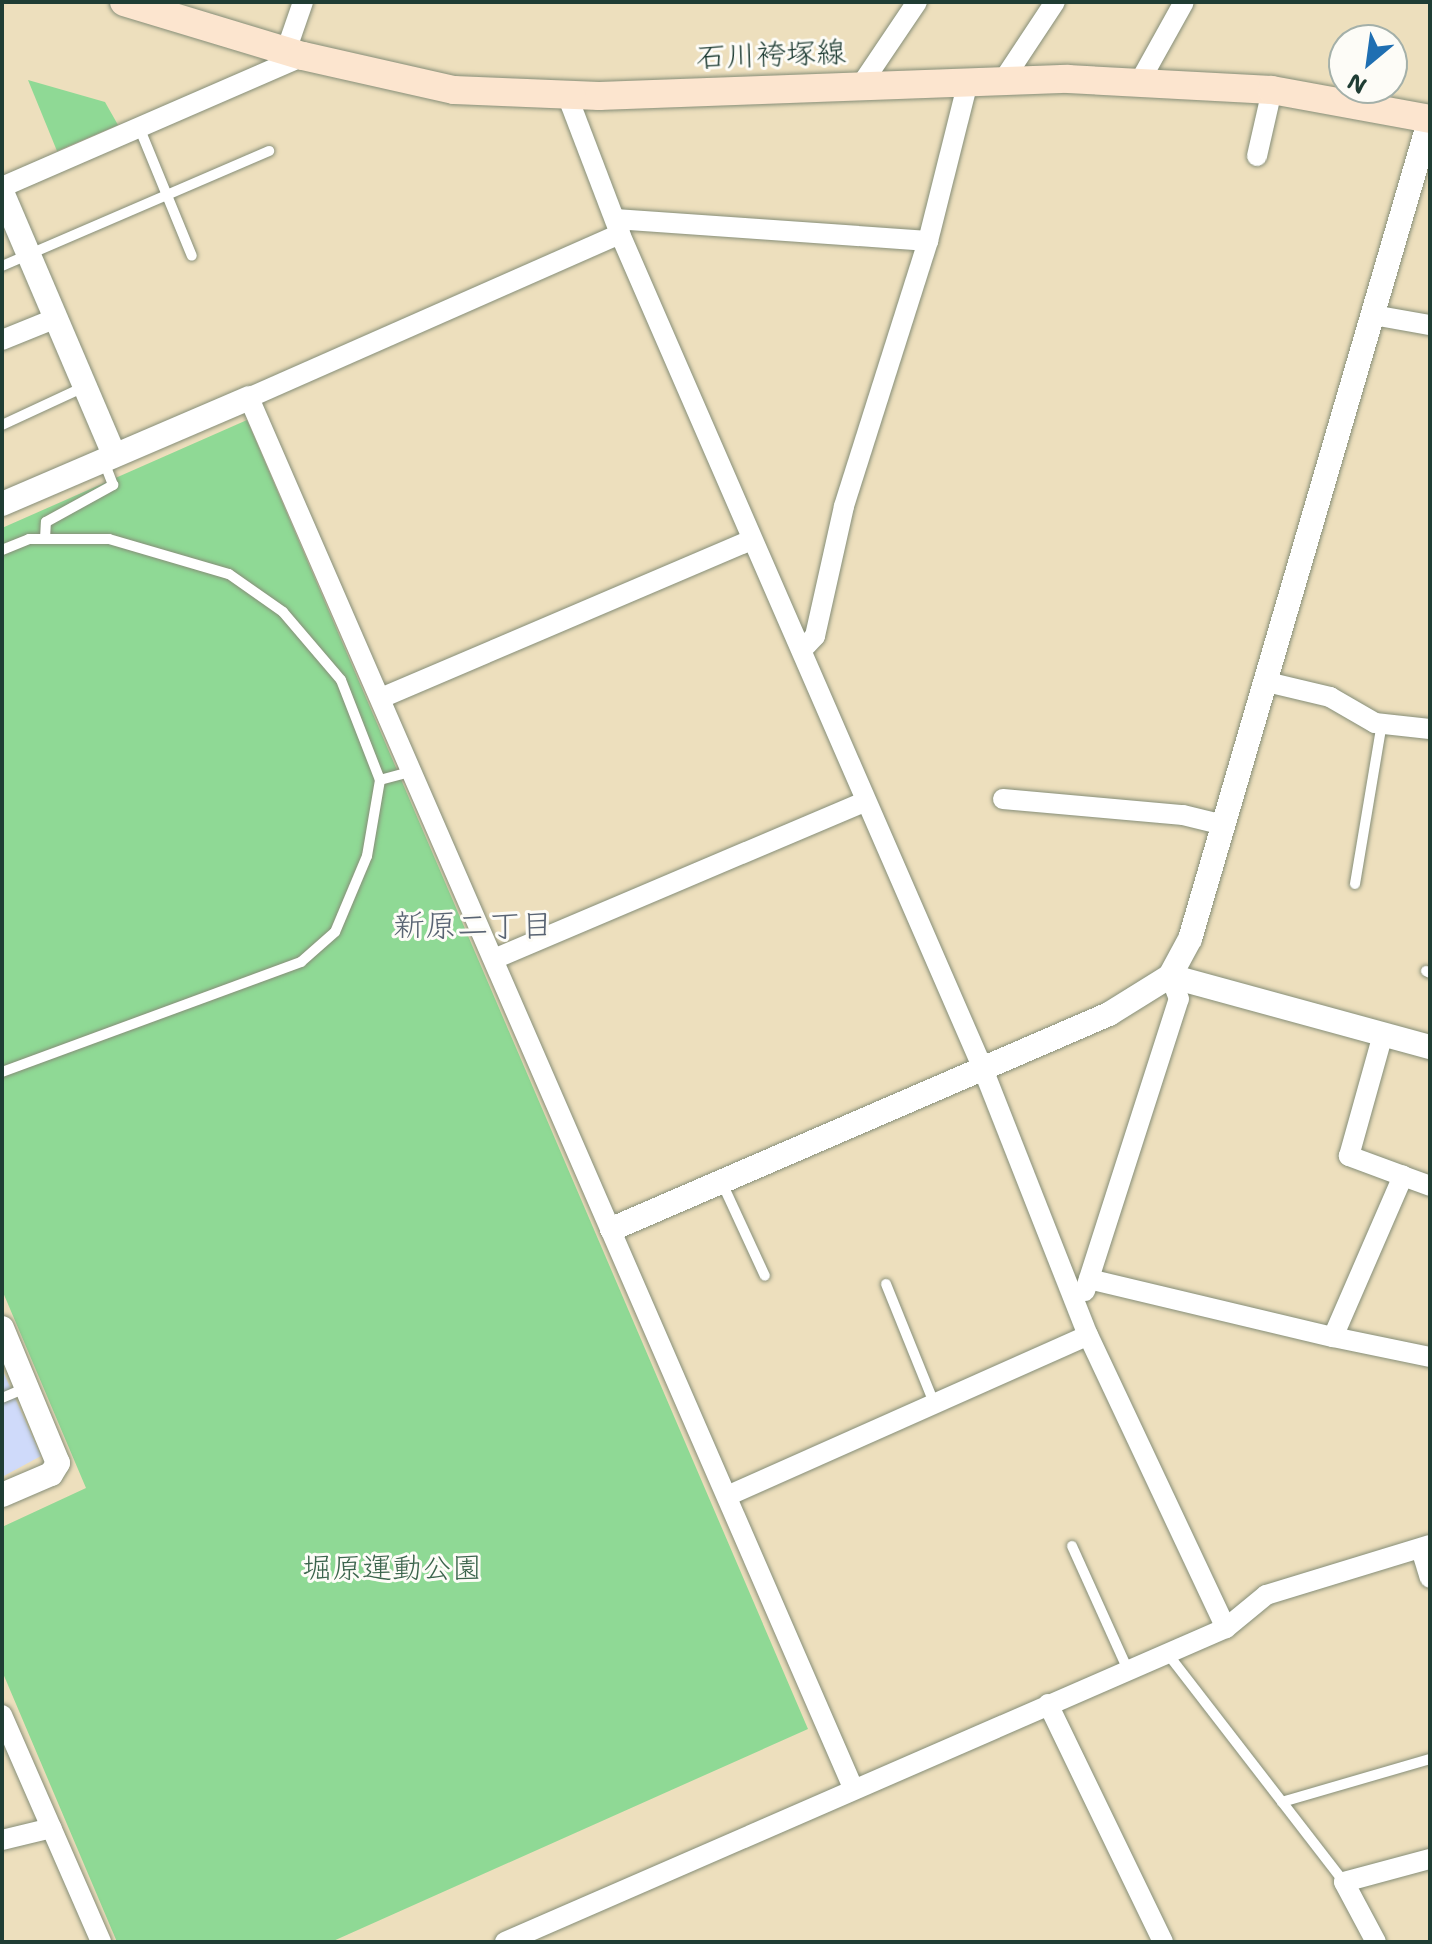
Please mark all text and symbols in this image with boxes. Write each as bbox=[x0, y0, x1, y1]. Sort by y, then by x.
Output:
north arrow bbox=[1328, 24, 1408, 104]
street label: 石川袴塚線 bbox=[695, 34, 847, 76]
text: N bbox=[1342, 67, 1372, 101]
district label: 新原二丁目 bbox=[393, 906, 553, 944]
park label: 堀原運動公園 bbox=[302, 1550, 482, 1586]

